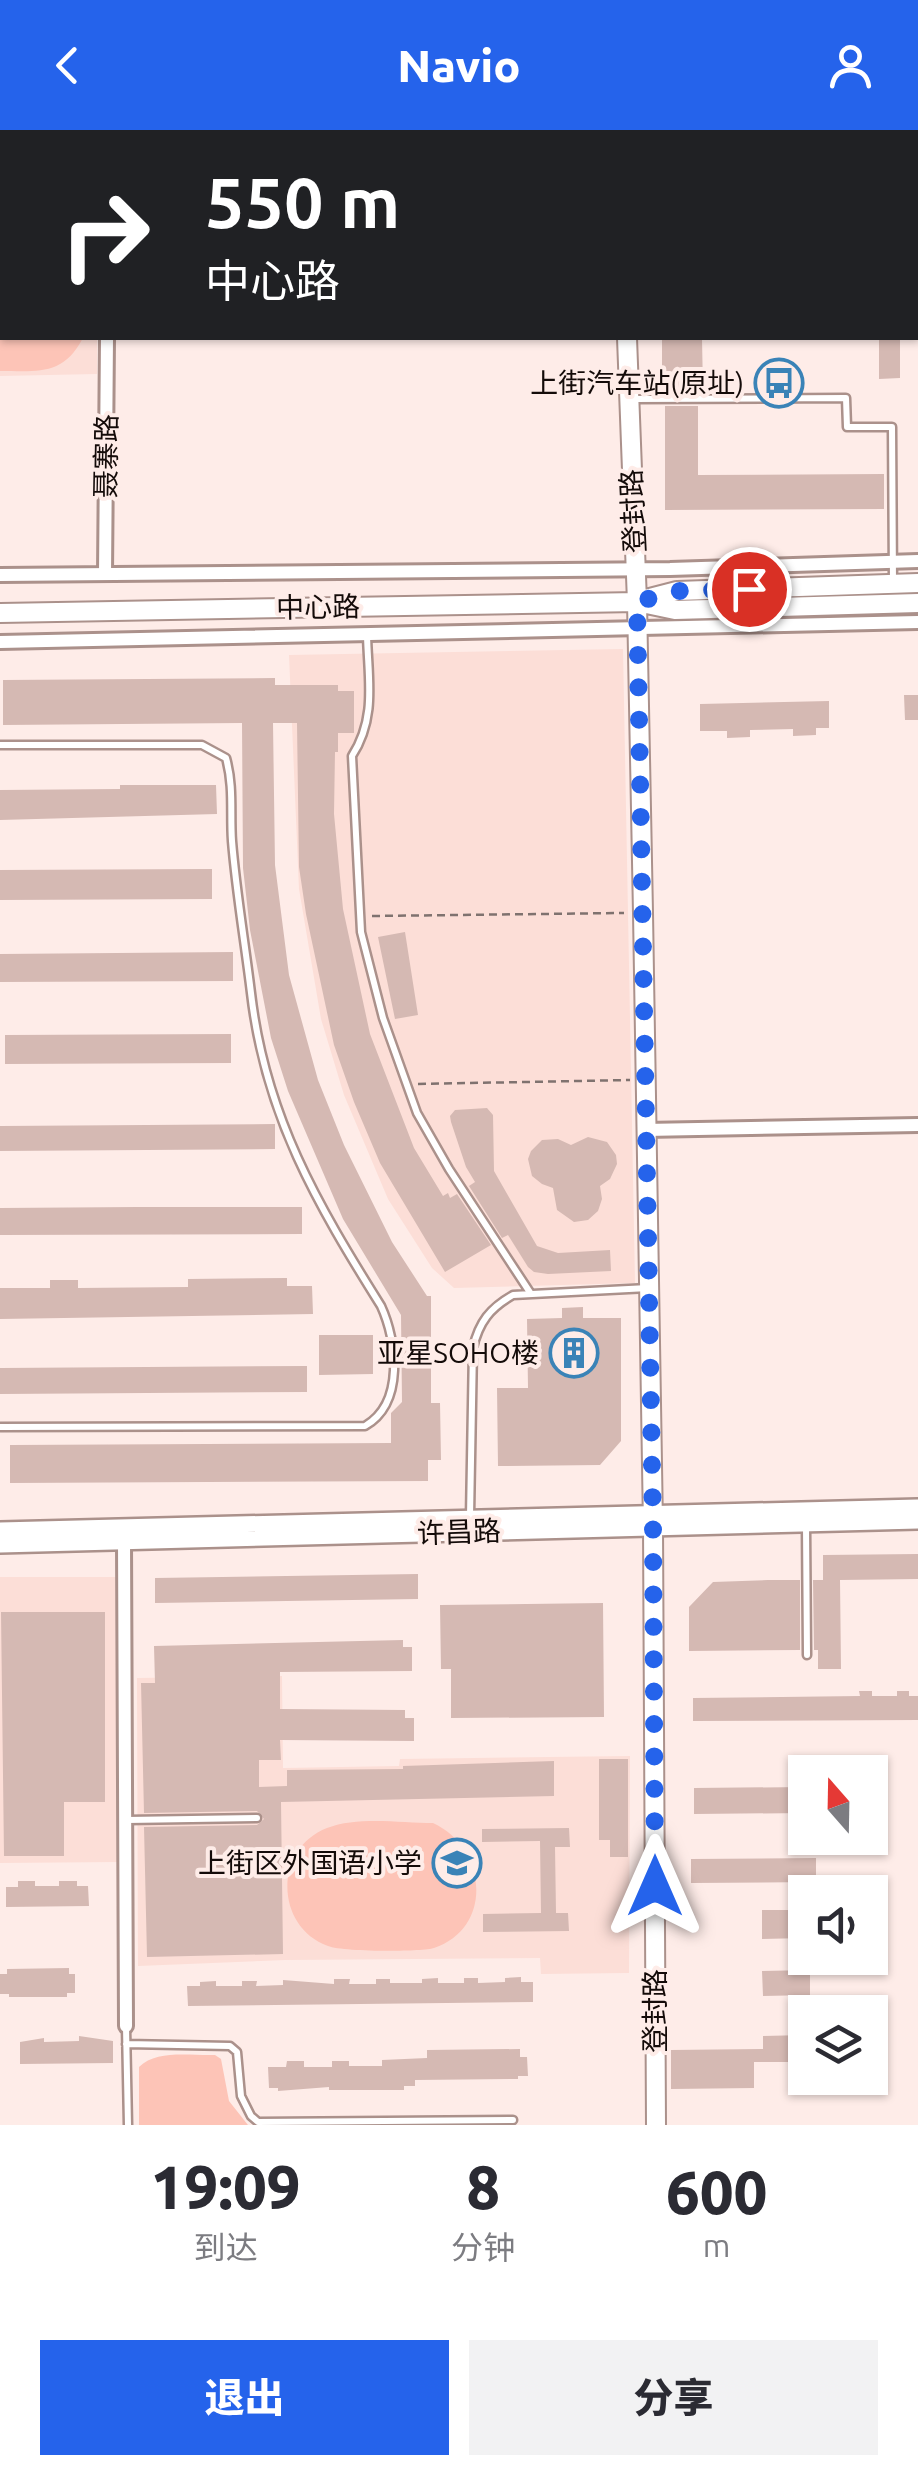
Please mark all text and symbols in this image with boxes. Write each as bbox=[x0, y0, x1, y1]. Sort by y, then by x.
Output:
icon: back bbox=[40, 38, 95, 93]
icon: person bbox=[823, 38, 878, 93]
text: Navio bbox=[397, 40, 521, 91]
text: 550 m bbox=[205, 163, 400, 241]
icon: right bbox=[40, 170, 170, 300]
text: 中心路 bbox=[205, 255, 340, 306]
bus stop icon: 上街汽车站(原址) bbox=[753, 357, 805, 409]
place label: 上街汽车站(原址) bbox=[530, 367, 744, 399]
street label: 聂寨路 bbox=[89, 414, 122, 498]
street label: 登封路 bbox=[615, 468, 650, 554]
pin bbox=[707, 547, 792, 632]
icon: arrive bbox=[722, 562, 777, 617]
street label: 中心路 bbox=[276, 590, 360, 623]
building icon: 亚星SOHO楼 bbox=[548, 1327, 600, 1379]
place label: 亚星SOHO楼 bbox=[377, 1337, 539, 1368]
street label: 许昌路 bbox=[416, 1515, 502, 1548]
north arrow bbox=[788, 1755, 888, 1855]
map controls bbox=[788, 1755, 888, 2095]
position arrow bbox=[603, 1834, 707, 1938]
school or university icon: 上街区外国语小学 bbox=[431, 1837, 483, 1889]
place label: 上街区外国语小学 bbox=[198, 1847, 422, 1878]
button: sound bbox=[788, 1875, 888, 1975]
street label: 登封路 bbox=[639, 1969, 670, 2053]
button: layers bbox=[788, 1995, 888, 2095]
text: 19:09 bbox=[151, 2153, 301, 2220]
text: 8 bbox=[466, 2153, 500, 2220]
text: 600 bbox=[666, 2158, 767, 2225]
text: m bbox=[703, 2227, 730, 2263]
text: 到达 bbox=[194, 2229, 258, 2265]
text: 分钟 bbox=[451, 2229, 515, 2265]
button: 退出 bbox=[40, 2340, 449, 2455]
button: 分享 bbox=[469, 2340, 878, 2455]

